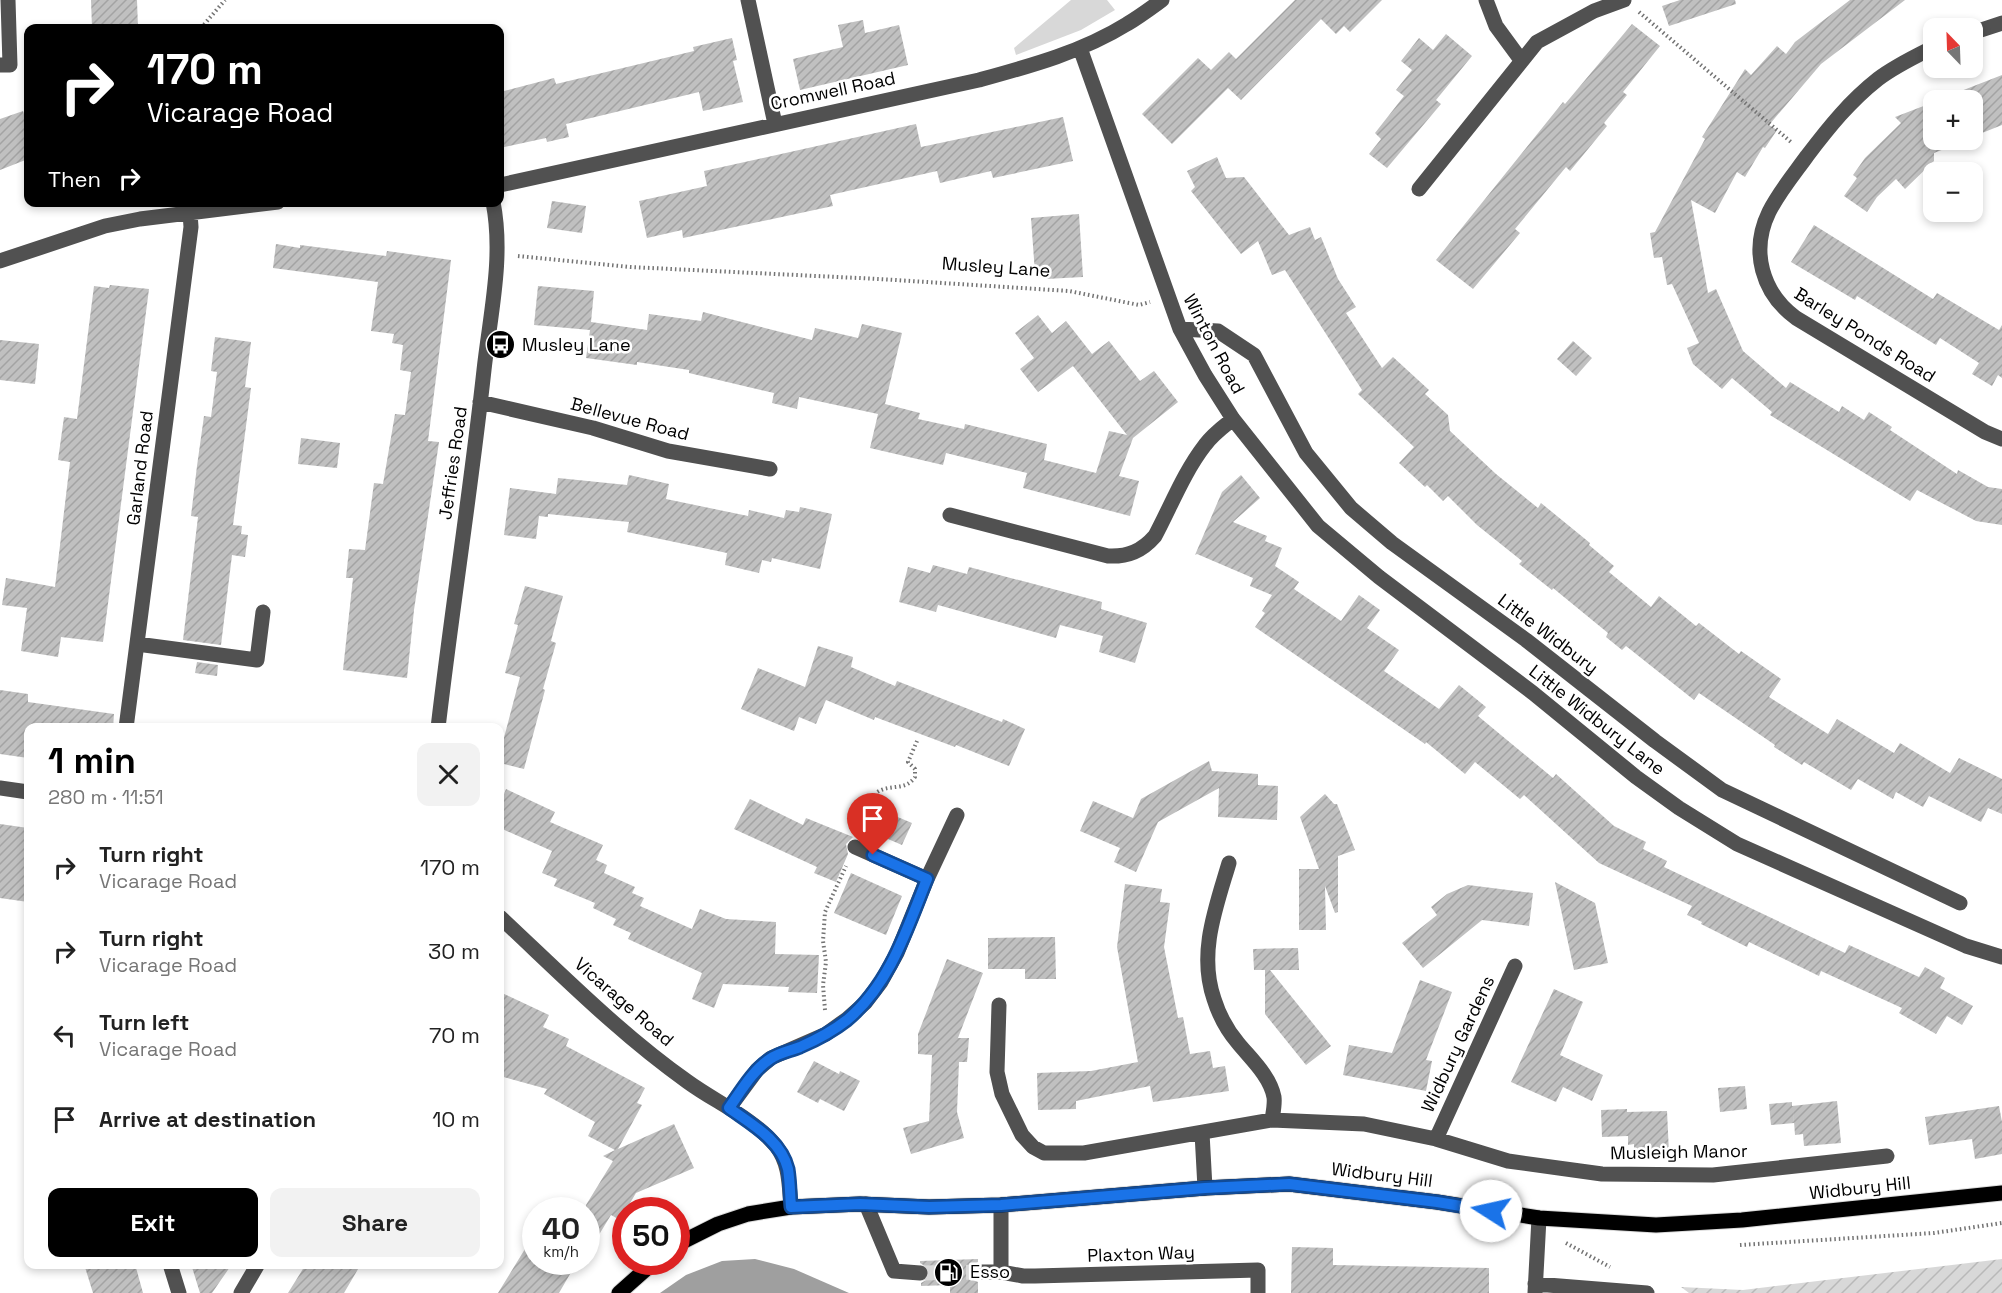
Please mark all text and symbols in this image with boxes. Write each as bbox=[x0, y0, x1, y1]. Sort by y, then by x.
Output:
north arrow bbox=[1923, 18, 1983, 78]
map controls bbox=[1923, 18, 1983, 222]
text: 170 m bbox=[147, 43, 263, 96]
icon: right bbox=[48, 48, 126, 126]
street label: Cromwell Road bbox=[768, 66, 897, 115]
button: + bbox=[1923, 90, 1983, 150]
text: Vicarage Road bbox=[147, 95, 333, 130]
icon: right bbox=[113, 162, 146, 195]
button: − bbox=[1923, 162, 1983, 222]
text: Then bbox=[48, 165, 101, 193]
street label: Musley Lane bbox=[941, 251, 1051, 282]
street label: Barley Ponds Road bbox=[1790, 282, 1940, 387]
street label: Winton Road bbox=[1178, 290, 1250, 398]
bus stop icon: Musley Lane bbox=[485, 329, 517, 361]
place label: Musley Lane bbox=[522, 333, 631, 356]
street label: Bellevue Road bbox=[568, 392, 692, 445]
street label: Jeffries Road bbox=[433, 405, 472, 521]
street label: Garland Road bbox=[121, 409, 158, 527]
street label: Little Widbury bbox=[1493, 588, 1603, 679]
street label: Little Widbury Lane bbox=[1525, 659, 1670, 780]
text: 1 min bbox=[48, 738, 136, 784]
button: close bbox=[417, 743, 480, 806]
text: 280 m · 11:51 bbox=[48, 784, 164, 810]
pin bbox=[847, 793, 898, 855]
icon: arrive bbox=[856, 802, 889, 835]
text: Turn right bbox=[99, 840, 204, 868]
icon: right bbox=[48, 851, 81, 884]
text: 170 m bbox=[420, 853, 480, 881]
text: Vicarage Road bbox=[99, 868, 237, 894]
text: Turn right bbox=[99, 924, 204, 952]
icon: right bbox=[48, 935, 81, 968]
text: 30 m bbox=[428, 937, 480, 965]
text: Vicarage Road bbox=[99, 952, 237, 978]
street label: Vicarage Road bbox=[570, 952, 679, 1051]
street label: Widbury Gardens bbox=[1416, 972, 1499, 1116]
text: Turn left bbox=[99, 1008, 189, 1036]
icon: left bbox=[48, 1019, 81, 1052]
text: 70 m bbox=[429, 1021, 480, 1049]
text: Vicarage Road bbox=[99, 1036, 237, 1062]
icon: arrive bbox=[48, 1103, 81, 1136]
text: Arrive at destination bbox=[99, 1105, 316, 1133]
text: 10 m bbox=[432, 1105, 480, 1133]
street label: Musleigh Manor bbox=[1610, 1139, 1748, 1164]
street label: Widbury Hill bbox=[1330, 1157, 1434, 1192]
street label: Widbury Hill bbox=[1808, 1171, 1912, 1204]
position arrow bbox=[1459, 1179, 1523, 1243]
button: Exit bbox=[48, 1188, 258, 1257]
button: Share bbox=[270, 1188, 480, 1257]
speed limit sign: 50 bbox=[612, 1197, 690, 1275]
text: 40 bbox=[542, 1209, 580, 1248]
street label: Plaxton Way bbox=[1087, 1240, 1195, 1267]
text: km/h bbox=[543, 1242, 579, 1261]
fuel station icon: Esso bbox=[933, 1256, 965, 1288]
place label: Esso bbox=[970, 1260, 1010, 1283]

